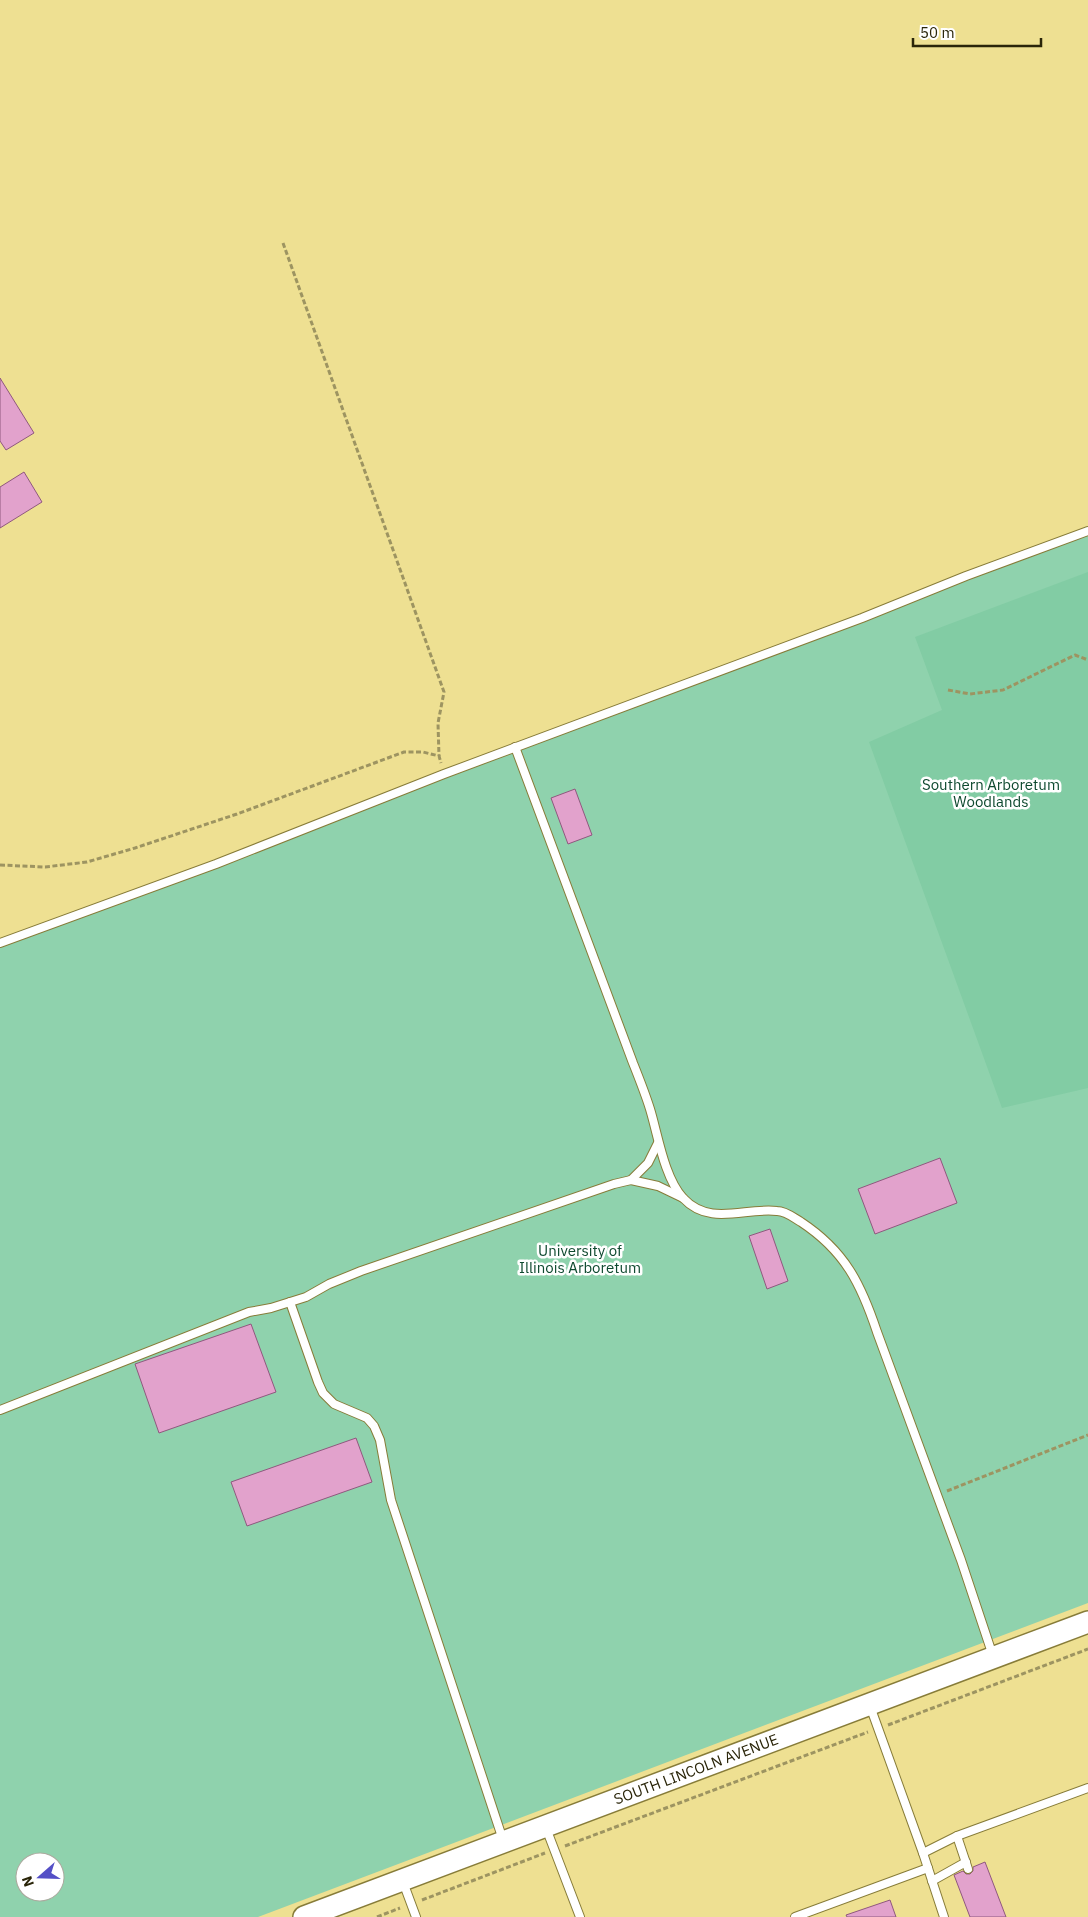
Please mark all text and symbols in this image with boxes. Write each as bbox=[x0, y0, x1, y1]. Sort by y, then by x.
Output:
scale bar bbox=[913, 15, 1040, 47]
text: 50 m bbox=[920, 23, 955, 42]
park label: Southern Arboretum Woodlands bbox=[922, 775, 1060, 811]
park label: University of Illinois Arboretum bbox=[519, 1241, 641, 1277]
street label: SOUTH LINCOLN AVENUE bbox=[611, 1729, 781, 1809]
north arrow bbox=[15, 1852, 65, 1902]
text: N bbox=[18, 1874, 38, 1889]

